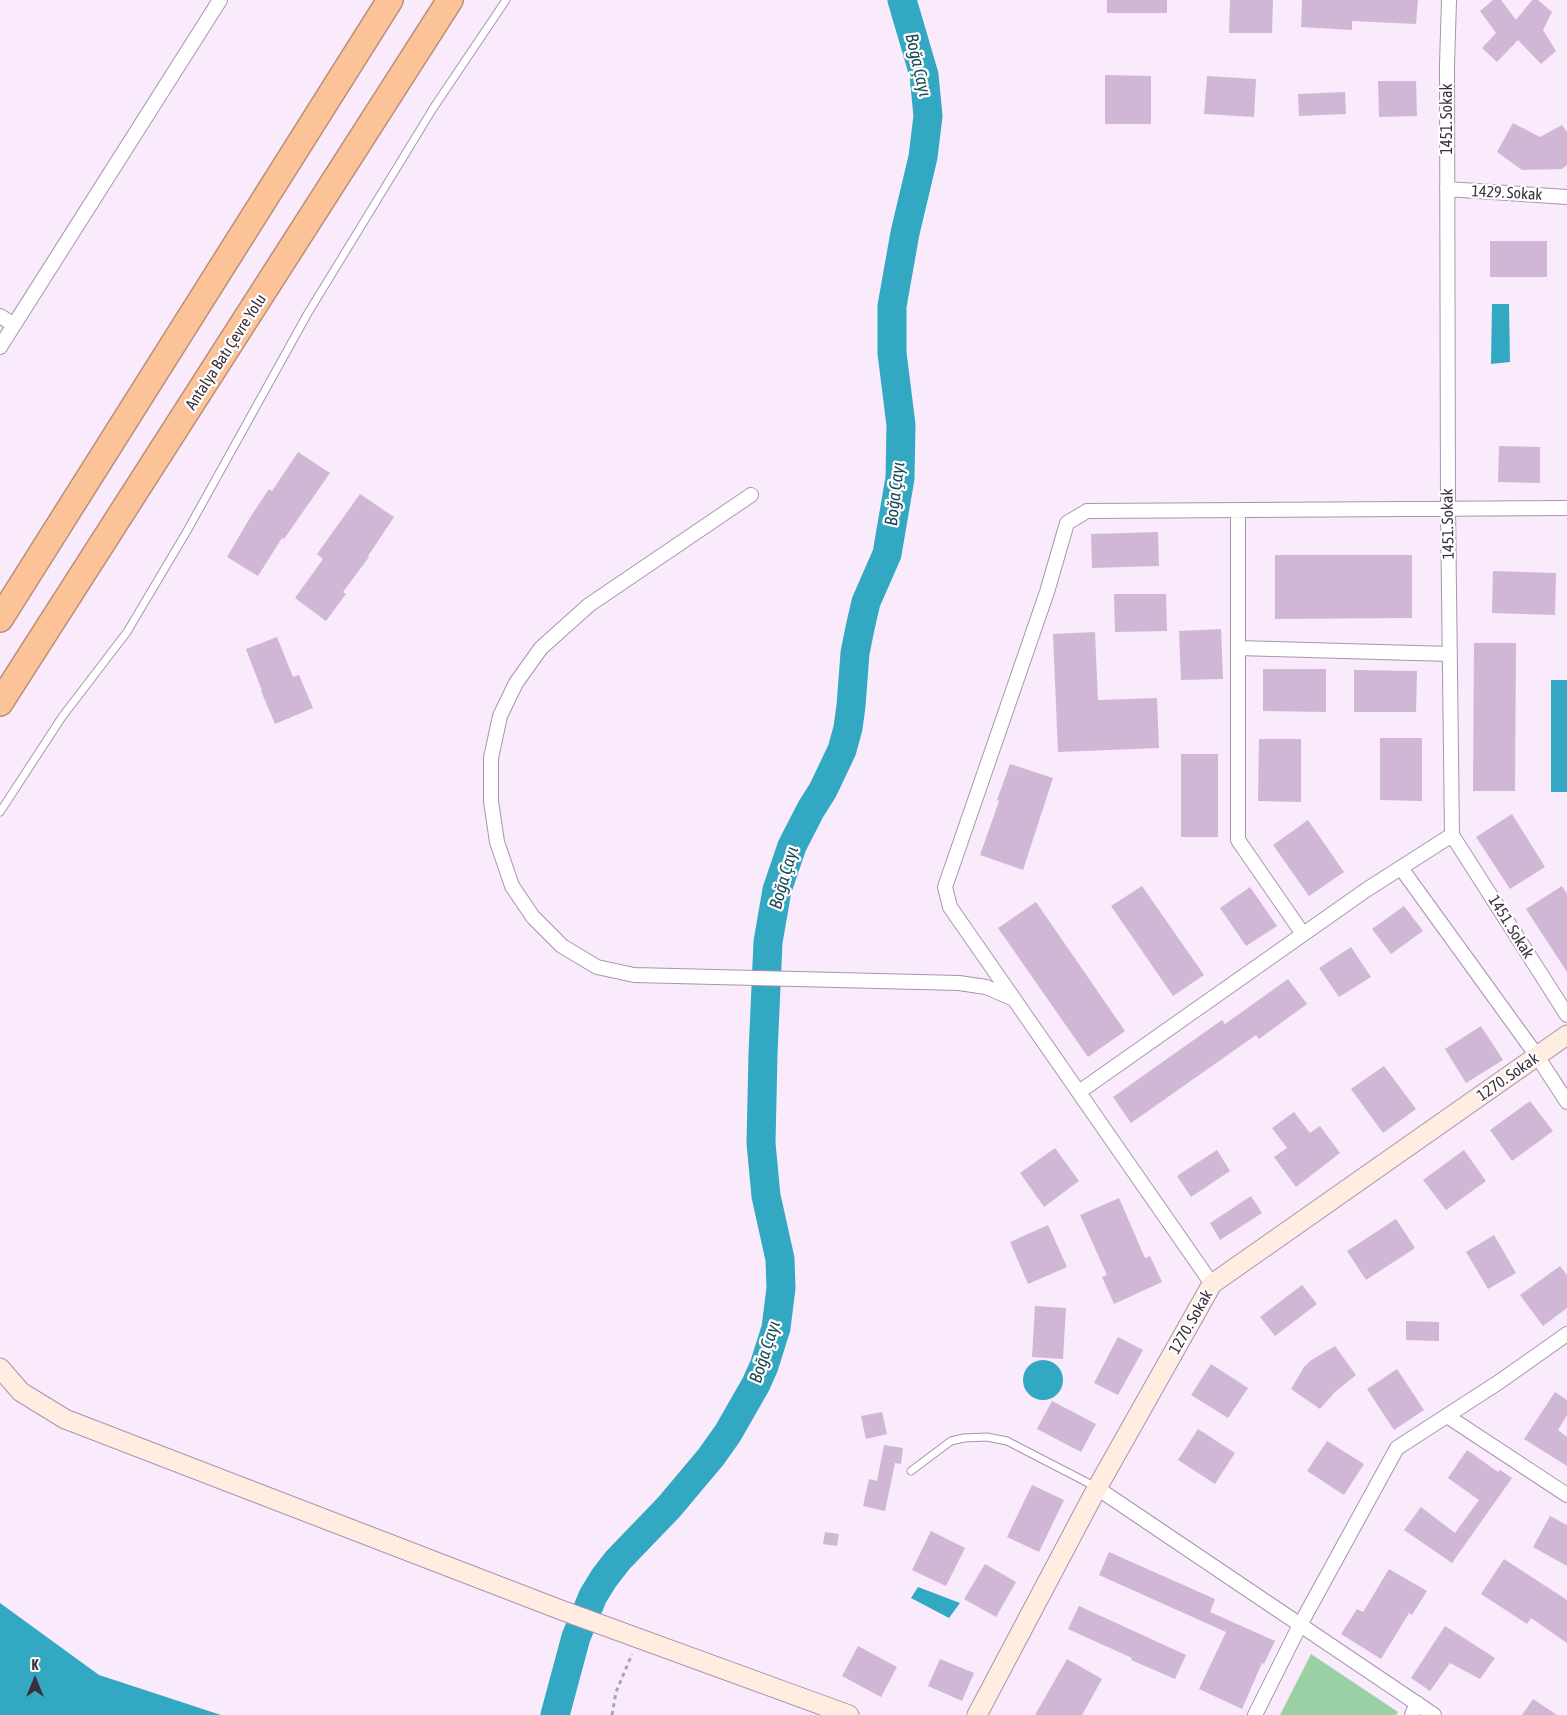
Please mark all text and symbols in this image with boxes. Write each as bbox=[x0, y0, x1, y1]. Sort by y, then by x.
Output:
water label: Boğa Çayı bbox=[900, 31, 936, 99]
street label: 1451. Sokak bbox=[1437, 84, 1457, 154]
street label: 1429. Sokak bbox=[1471, 182, 1543, 204]
street label: Antalya Batı Çevre Yolu bbox=[181, 291, 271, 413]
water label: Boğa Çayı bbox=[880, 461, 910, 527]
street label: 1451. Sokak bbox=[1438, 488, 1458, 560]
water label: Boğa Çayı bbox=[765, 844, 803, 912]
street label: 1451. Sokak bbox=[1484, 892, 1538, 962]
street label: 1270. Sokak bbox=[1473, 1049, 1543, 1105]
street label: 1270. Sokak bbox=[1165, 1287, 1217, 1357]
water label: Boğa Çayı bbox=[745, 1318, 785, 1386]
north arrow bbox=[10, 1655, 60, 1705]
text: K bbox=[32, 1657, 38, 1673]

